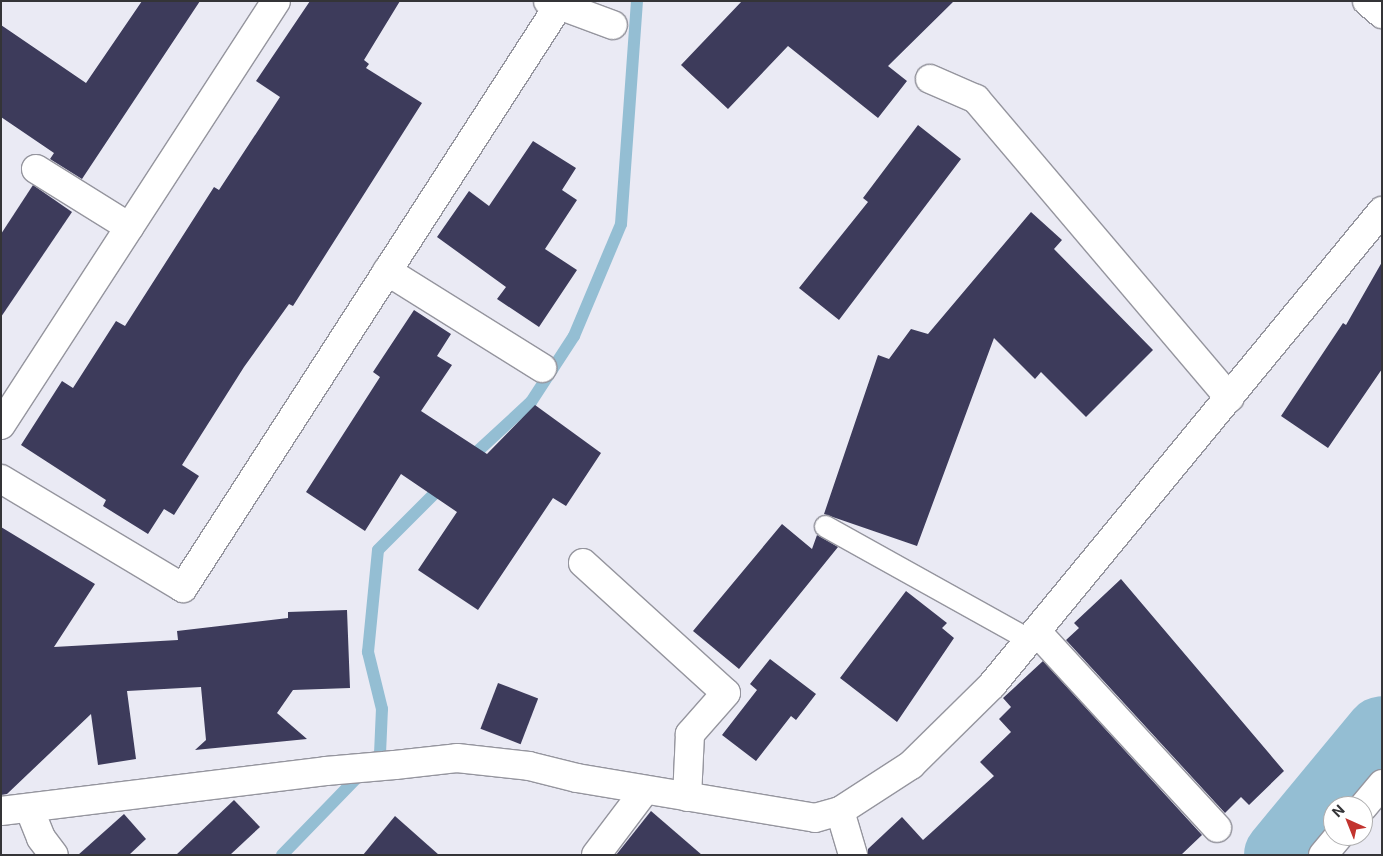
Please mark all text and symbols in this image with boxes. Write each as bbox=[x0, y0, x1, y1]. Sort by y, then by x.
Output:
north arrow bbox=[1323, 796, 1373, 846]
text: N bbox=[1328, 801, 1348, 820]

